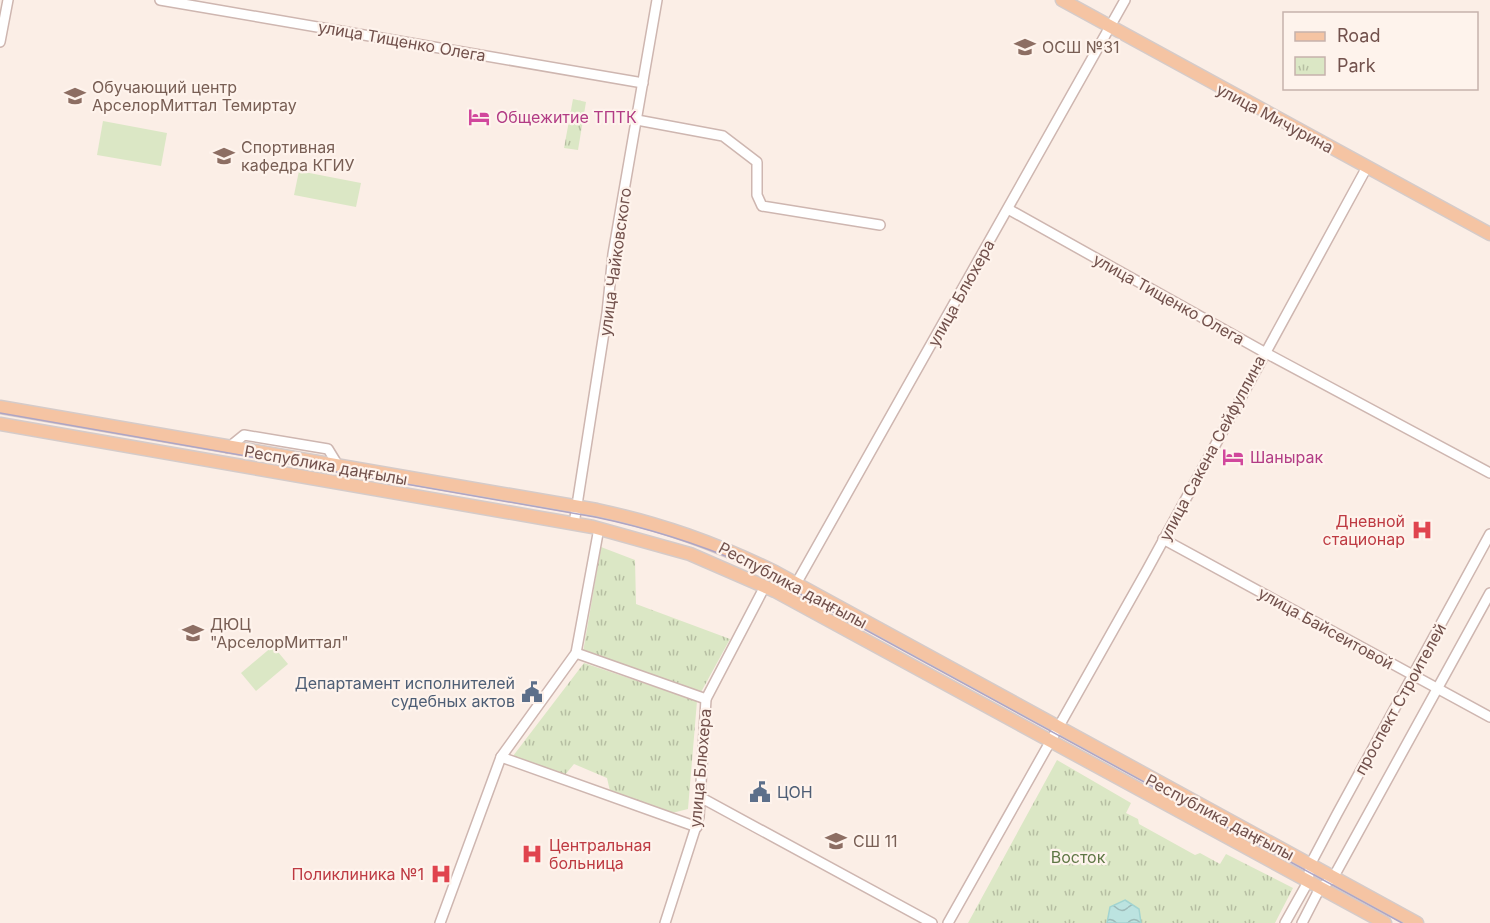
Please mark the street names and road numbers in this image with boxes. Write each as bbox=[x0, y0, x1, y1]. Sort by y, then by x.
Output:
street label: улица Тищенко Олега bbox=[317, 16, 487, 66]
street label: улица Мичурина bbox=[1213, 79, 1337, 157]
street label: улица Чайковского bbox=[595, 186, 635, 338]
street label: улица Блюхера bbox=[923, 236, 999, 350]
street label: улица Тищенко Олега bbox=[1090, 249, 1248, 349]
street label: улица Сакена Сейфуллина bbox=[1155, 352, 1269, 544]
street label: Республика даңғылы bbox=[243, 441, 409, 489]
street label: Республика даңғылы bbox=[715, 537, 871, 633]
street label: улица Байсеитовой bbox=[1255, 583, 1397, 673]
street label: проспект Строителей bbox=[1350, 620, 1450, 778]
street label: улица Блюхера bbox=[685, 708, 715, 828]
street label: Республика даңғылы bbox=[1142, 769, 1298, 865]

